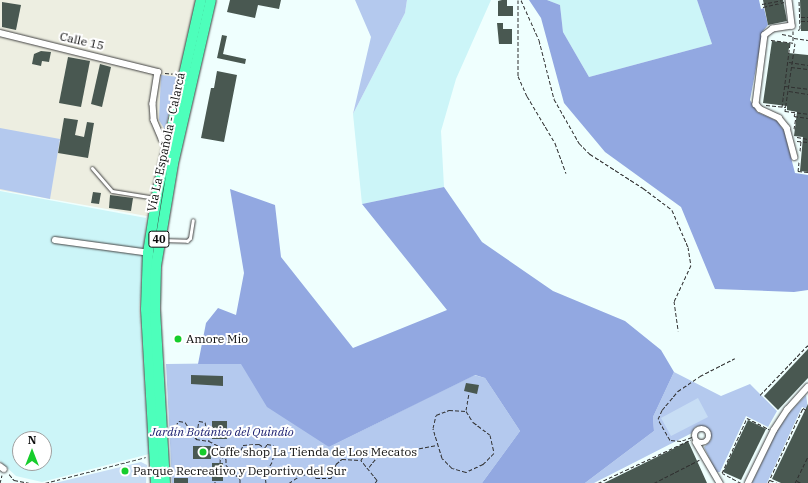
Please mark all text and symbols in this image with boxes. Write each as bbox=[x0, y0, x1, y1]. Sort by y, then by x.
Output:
street label: Calle 15 bbox=[58, 29, 106, 53]
street label: Vía La Española - Calarcá bbox=[144, 71, 188, 213]
road number: 40 bbox=[148, 230, 170, 248]
place label: Amore Mio bbox=[186, 332, 248, 346]
marker: Amore Mio bbox=[173, 334, 183, 344]
park label: Jardín Botánico del Quindío bbox=[150, 425, 294, 439]
north arrow bbox=[12, 431, 52, 471]
text: N bbox=[28, 433, 36, 447]
place label: Coffe shop La Tienda de Los Mecatos bbox=[211, 445, 417, 459]
marker: Coffe shop La Tienda de Los Mecatos bbox=[198, 447, 208, 457]
place label: Parque Recreativo y Deportivo del Sur bbox=[133, 464, 346, 478]
marker: Parque Recreativo y Deportivo del Sur bbox=[120, 466, 130, 476]

